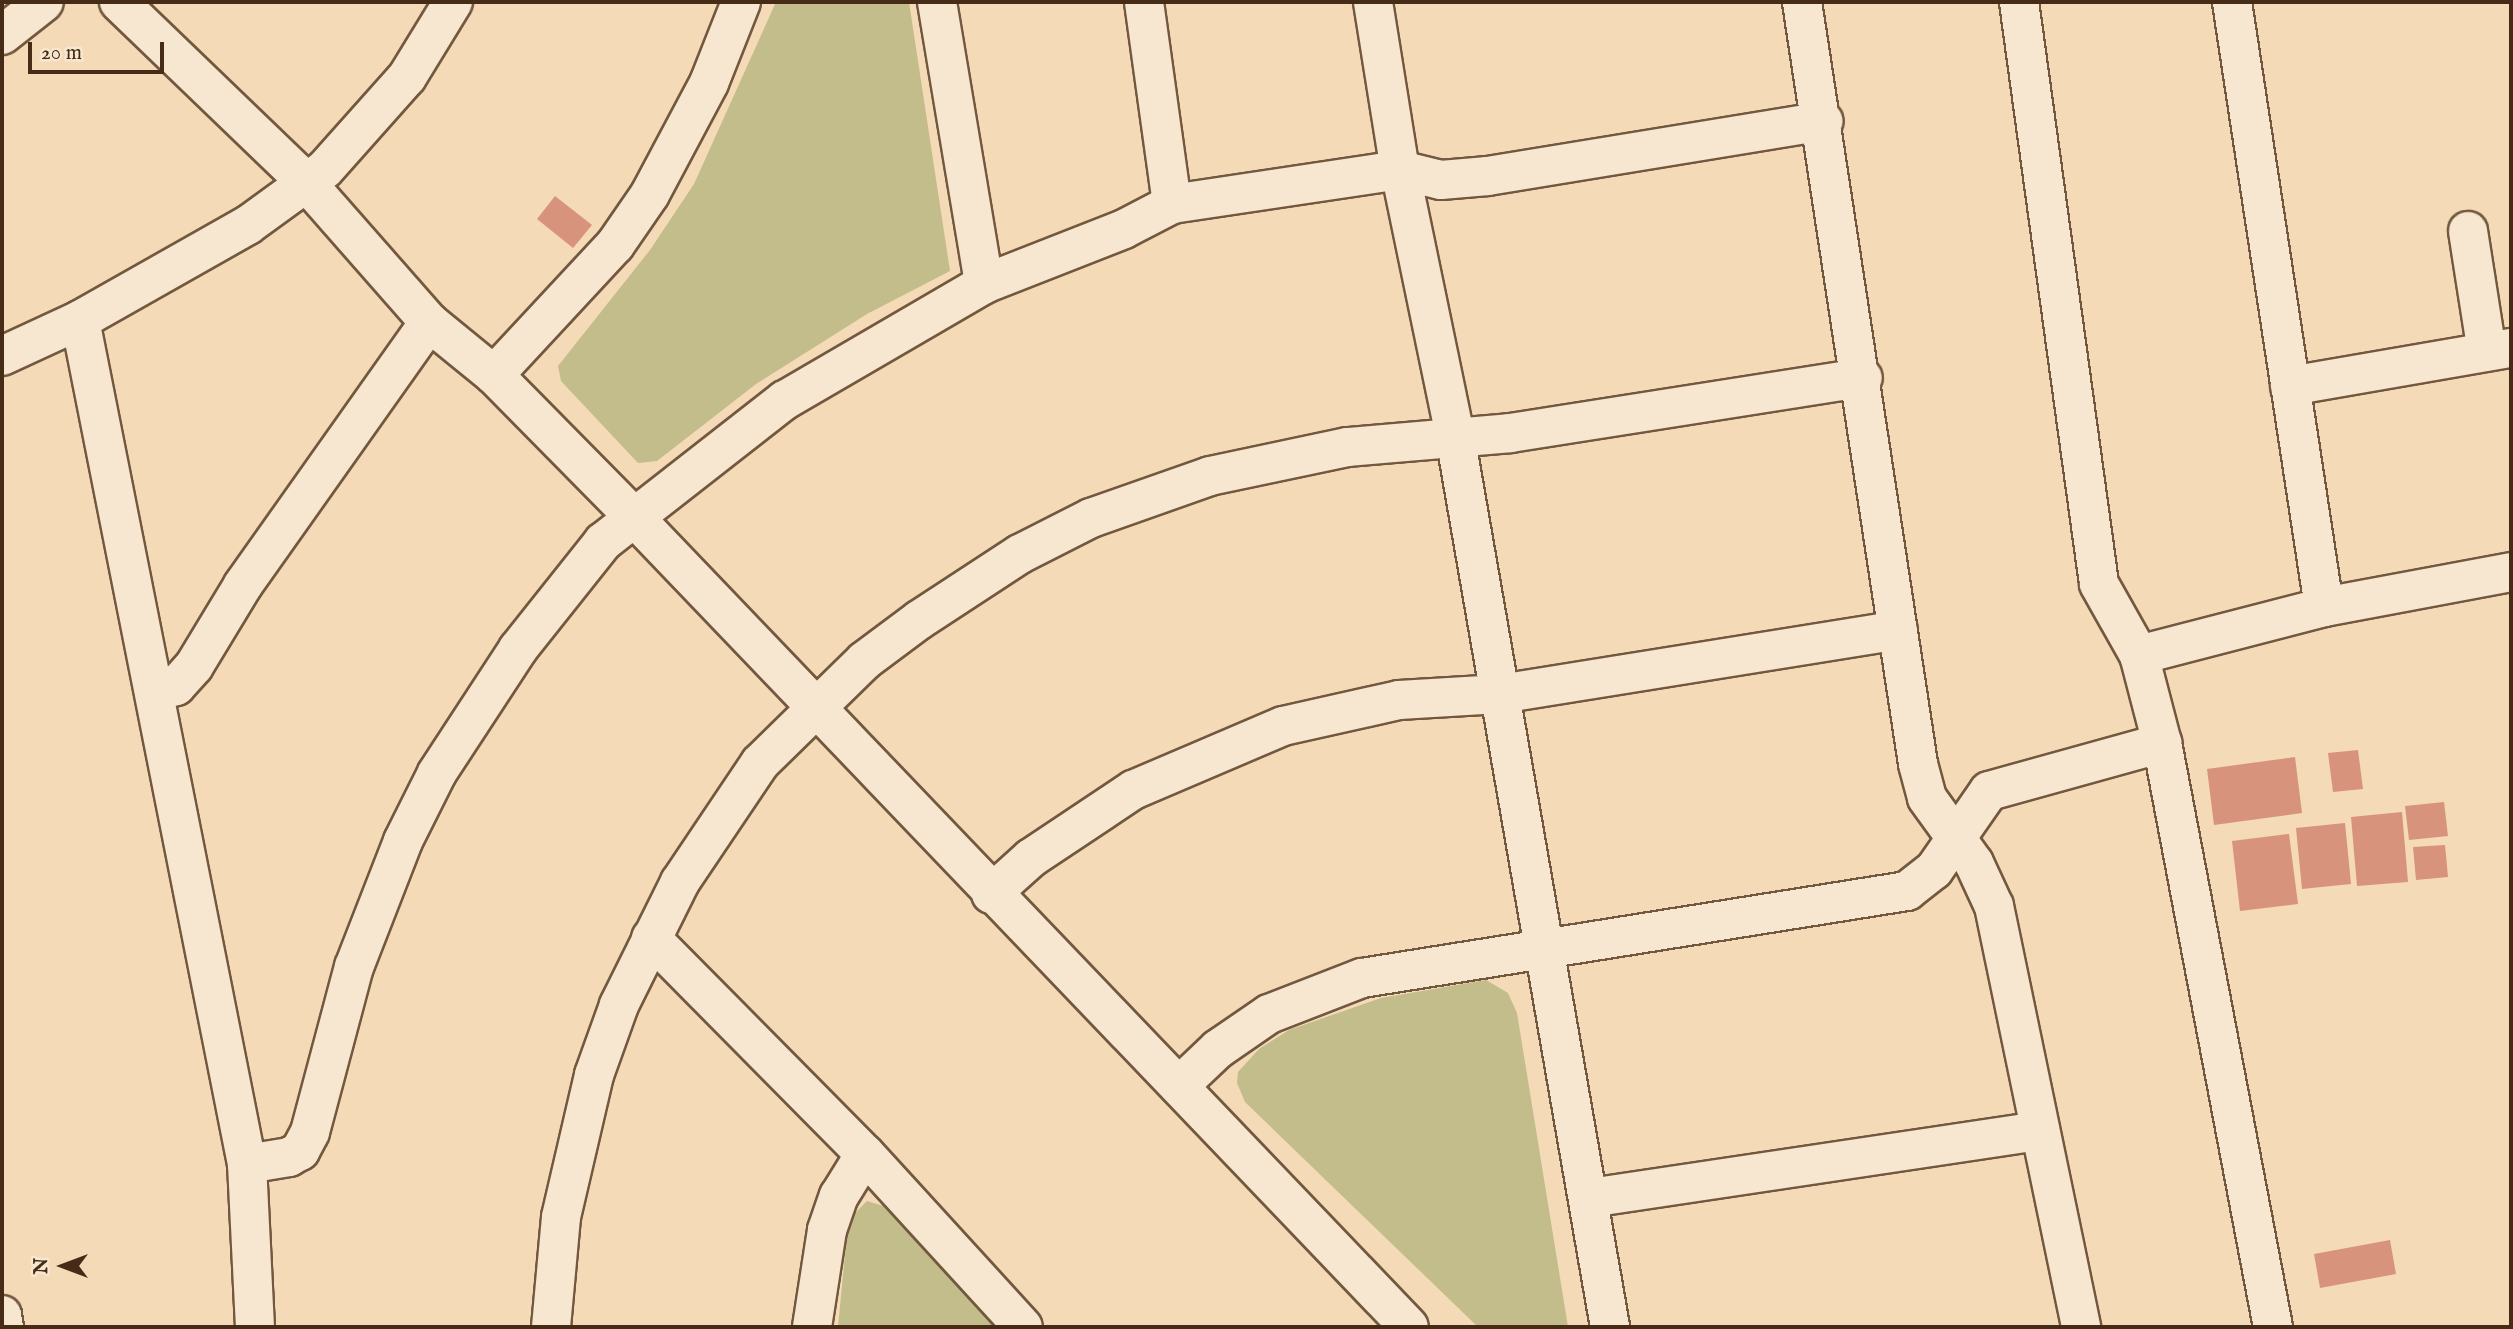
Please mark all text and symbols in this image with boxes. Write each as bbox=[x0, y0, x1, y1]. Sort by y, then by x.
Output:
scale bar bbox=[32, 28, 168, 72]
text: 20 m bbox=[41, 40, 82, 67]
north arrow bbox=[28, 1231, 98, 1301]
text: N bbox=[30, 1258, 54, 1274]

